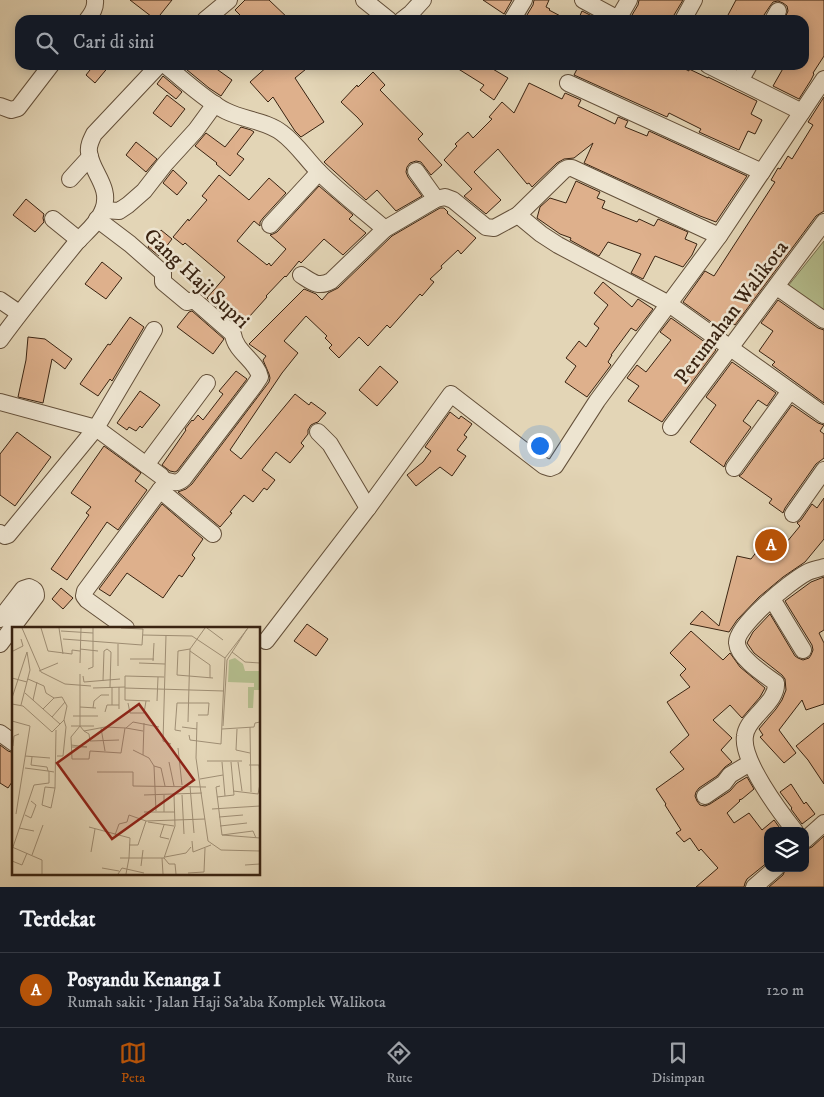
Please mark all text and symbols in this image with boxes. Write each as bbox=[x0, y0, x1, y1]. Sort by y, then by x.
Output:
search box bbox=[15, 15, 809, 70]
icon: search bbox=[33, 29, 61, 57]
text: Cari di sini bbox=[73, 31, 154, 54]
street label: Gang Haji Supri bbox=[138, 223, 255, 334]
street label: Perumahan Walikota bbox=[669, 235, 794, 390]
your location bbox=[527, 433, 553, 459]
pin: A bbox=[755, 526, 787, 564]
inset map bbox=[12, 627, 260, 874]
map controls bbox=[764, 827, 809, 872]
button: layers bbox=[764, 827, 809, 872]
text: Terdekat bbox=[20, 907, 95, 933]
text: Posyandu Kenanga I bbox=[67, 969, 221, 992]
text: A bbox=[31, 980, 41, 1000]
text: 120 m bbox=[766, 980, 804, 1000]
text: Rumah sakit · Jalan Haji Sa'aba Komplek Walikota bbox=[67, 992, 386, 1012]
tab: Peta bbox=[119, 1039, 147, 1087]
tab: Rute bbox=[385, 1039, 413, 1087]
tab: Disimpan bbox=[652, 1039, 705, 1087]

